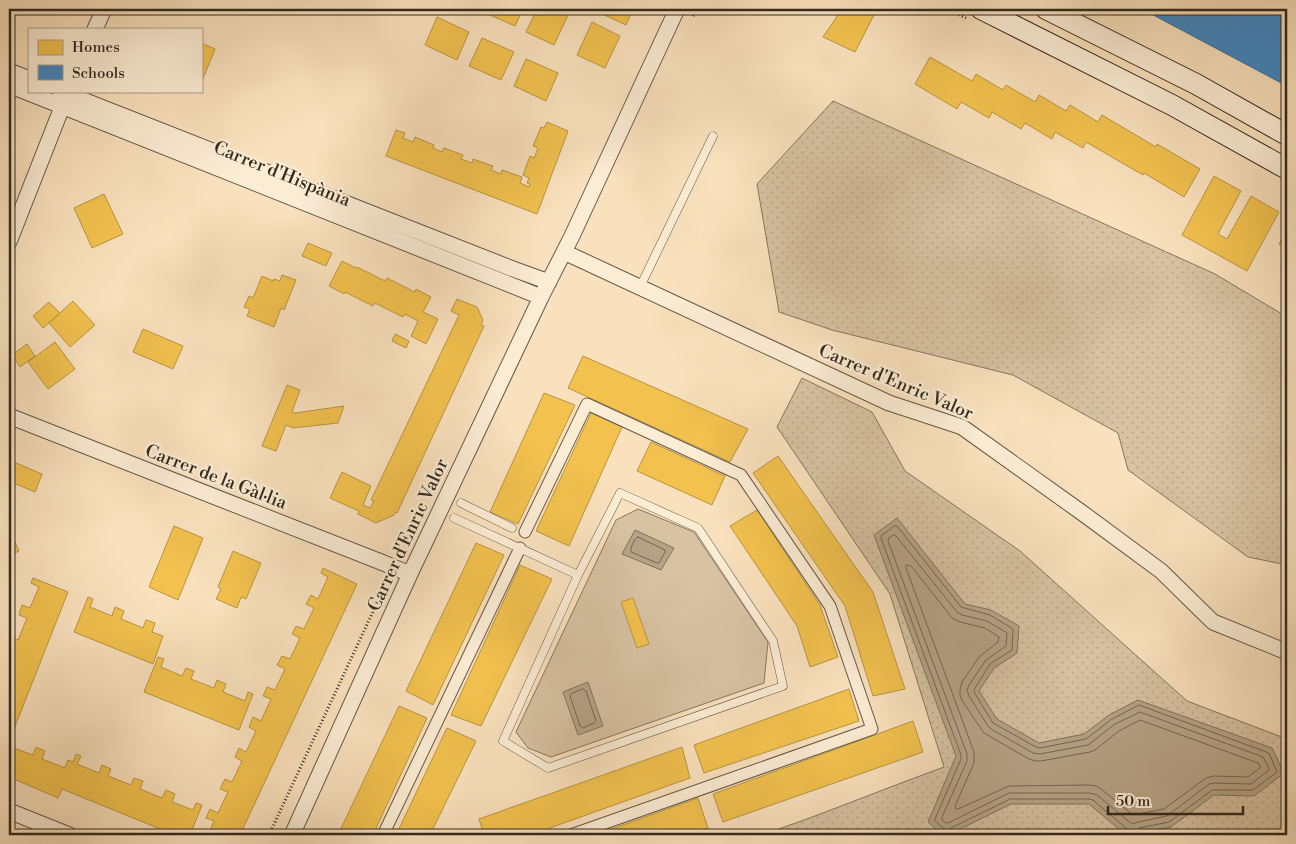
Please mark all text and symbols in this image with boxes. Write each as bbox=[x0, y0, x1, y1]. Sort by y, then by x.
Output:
legend bbox=[28, 28, 202, 92]
text: Homes bbox=[72, 38, 120, 57]
text: Schools bbox=[72, 64, 125, 83]
street label: Carrer d'Hispània bbox=[210, 136, 355, 212]
street label: Carrer d'Enric Valor bbox=[815, 339, 977, 425]
street label: Carrer de la Gàl·lia bbox=[142, 439, 291, 515]
street label: Carrer d'Enric Valor bbox=[363, 455, 454, 615]
scale bar bbox=[1108, 784, 1244, 816]
text: 50 m bbox=[1116, 792, 1150, 811]

